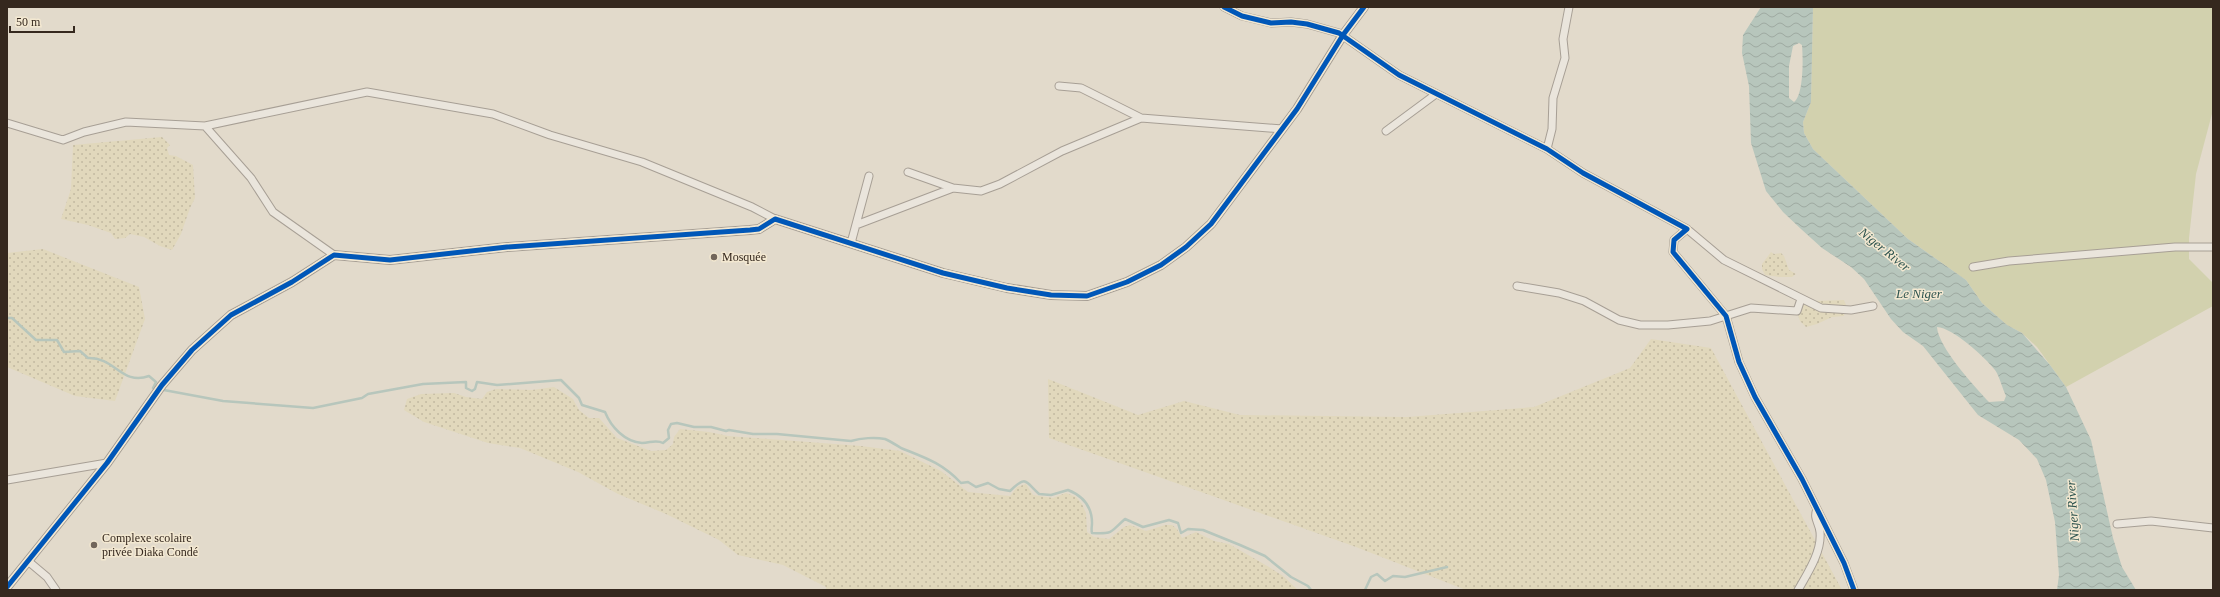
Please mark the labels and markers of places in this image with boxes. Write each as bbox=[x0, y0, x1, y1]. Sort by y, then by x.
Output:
place label: Mosquée bbox=[722, 250, 766, 264]
marker: Mosquée bbox=[709, 252, 719, 262]
place label: Complexe scolaire privée Diaka Condé bbox=[102, 531, 198, 559]
marker: Complexe scolaire privée Diaka Condé bbox=[89, 540, 99, 550]

